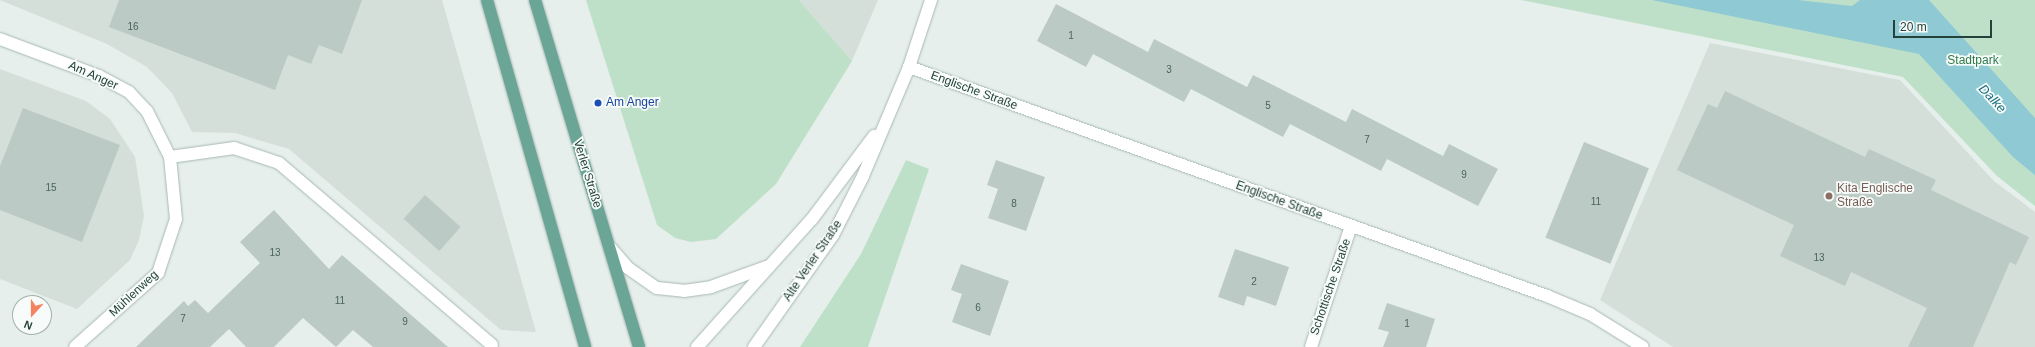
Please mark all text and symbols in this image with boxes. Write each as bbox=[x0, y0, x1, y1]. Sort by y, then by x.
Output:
scale bar bbox=[1895, 12, 1994, 38]
text: 20 m bbox=[1900, 20, 1927, 34]
house number: 16 bbox=[127, 21, 139, 33]
house number: 1 bbox=[1068, 30, 1074, 42]
park label: Stadtpark bbox=[1947, 54, 1999, 68]
street label: Am Anger bbox=[66, 59, 120, 93]
house number: 3 bbox=[1166, 64, 1172, 76]
street label: Englische Straße bbox=[929, 69, 1019, 113]
water label: Dalke bbox=[1975, 82, 2009, 116]
place label: Am Anger bbox=[606, 96, 659, 110]
marker: Am Anger bbox=[593, 98, 603, 108]
house number: 5 bbox=[1265, 100, 1271, 112]
house number: 7 bbox=[1364, 134, 1370, 146]
street label: Verler Straße bbox=[570, 138, 604, 210]
house number: 9 bbox=[1461, 169, 1467, 181]
street label: Englische Straße bbox=[1234, 179, 1324, 223]
house number: 15 bbox=[45, 182, 57, 194]
place label: Kita Englische Straße bbox=[1837, 182, 1913, 210]
marker: Kita Englische Straße bbox=[1824, 191, 1834, 201]
house number: 11 bbox=[1591, 196, 1601, 208]
house number: 8 bbox=[1011, 198, 1017, 210]
street label: Alte Verler Straße bbox=[781, 218, 845, 304]
street label: Schottische Straße bbox=[1308, 237, 1354, 337]
house number: 13 bbox=[269, 247, 281, 259]
house number: 13 bbox=[1813, 252, 1825, 264]
street label: Mühlenweg bbox=[107, 268, 161, 320]
house number: 2 bbox=[1251, 276, 1257, 288]
north arrow bbox=[12, 295, 52, 335]
house number: 11 bbox=[335, 295, 345, 307]
house number: 6 bbox=[975, 302, 981, 314]
house number: 7 bbox=[180, 313, 186, 325]
house number: 9 bbox=[402, 316, 408, 328]
text: N bbox=[22, 318, 34, 332]
house number: 1 bbox=[1404, 318, 1410, 330]

